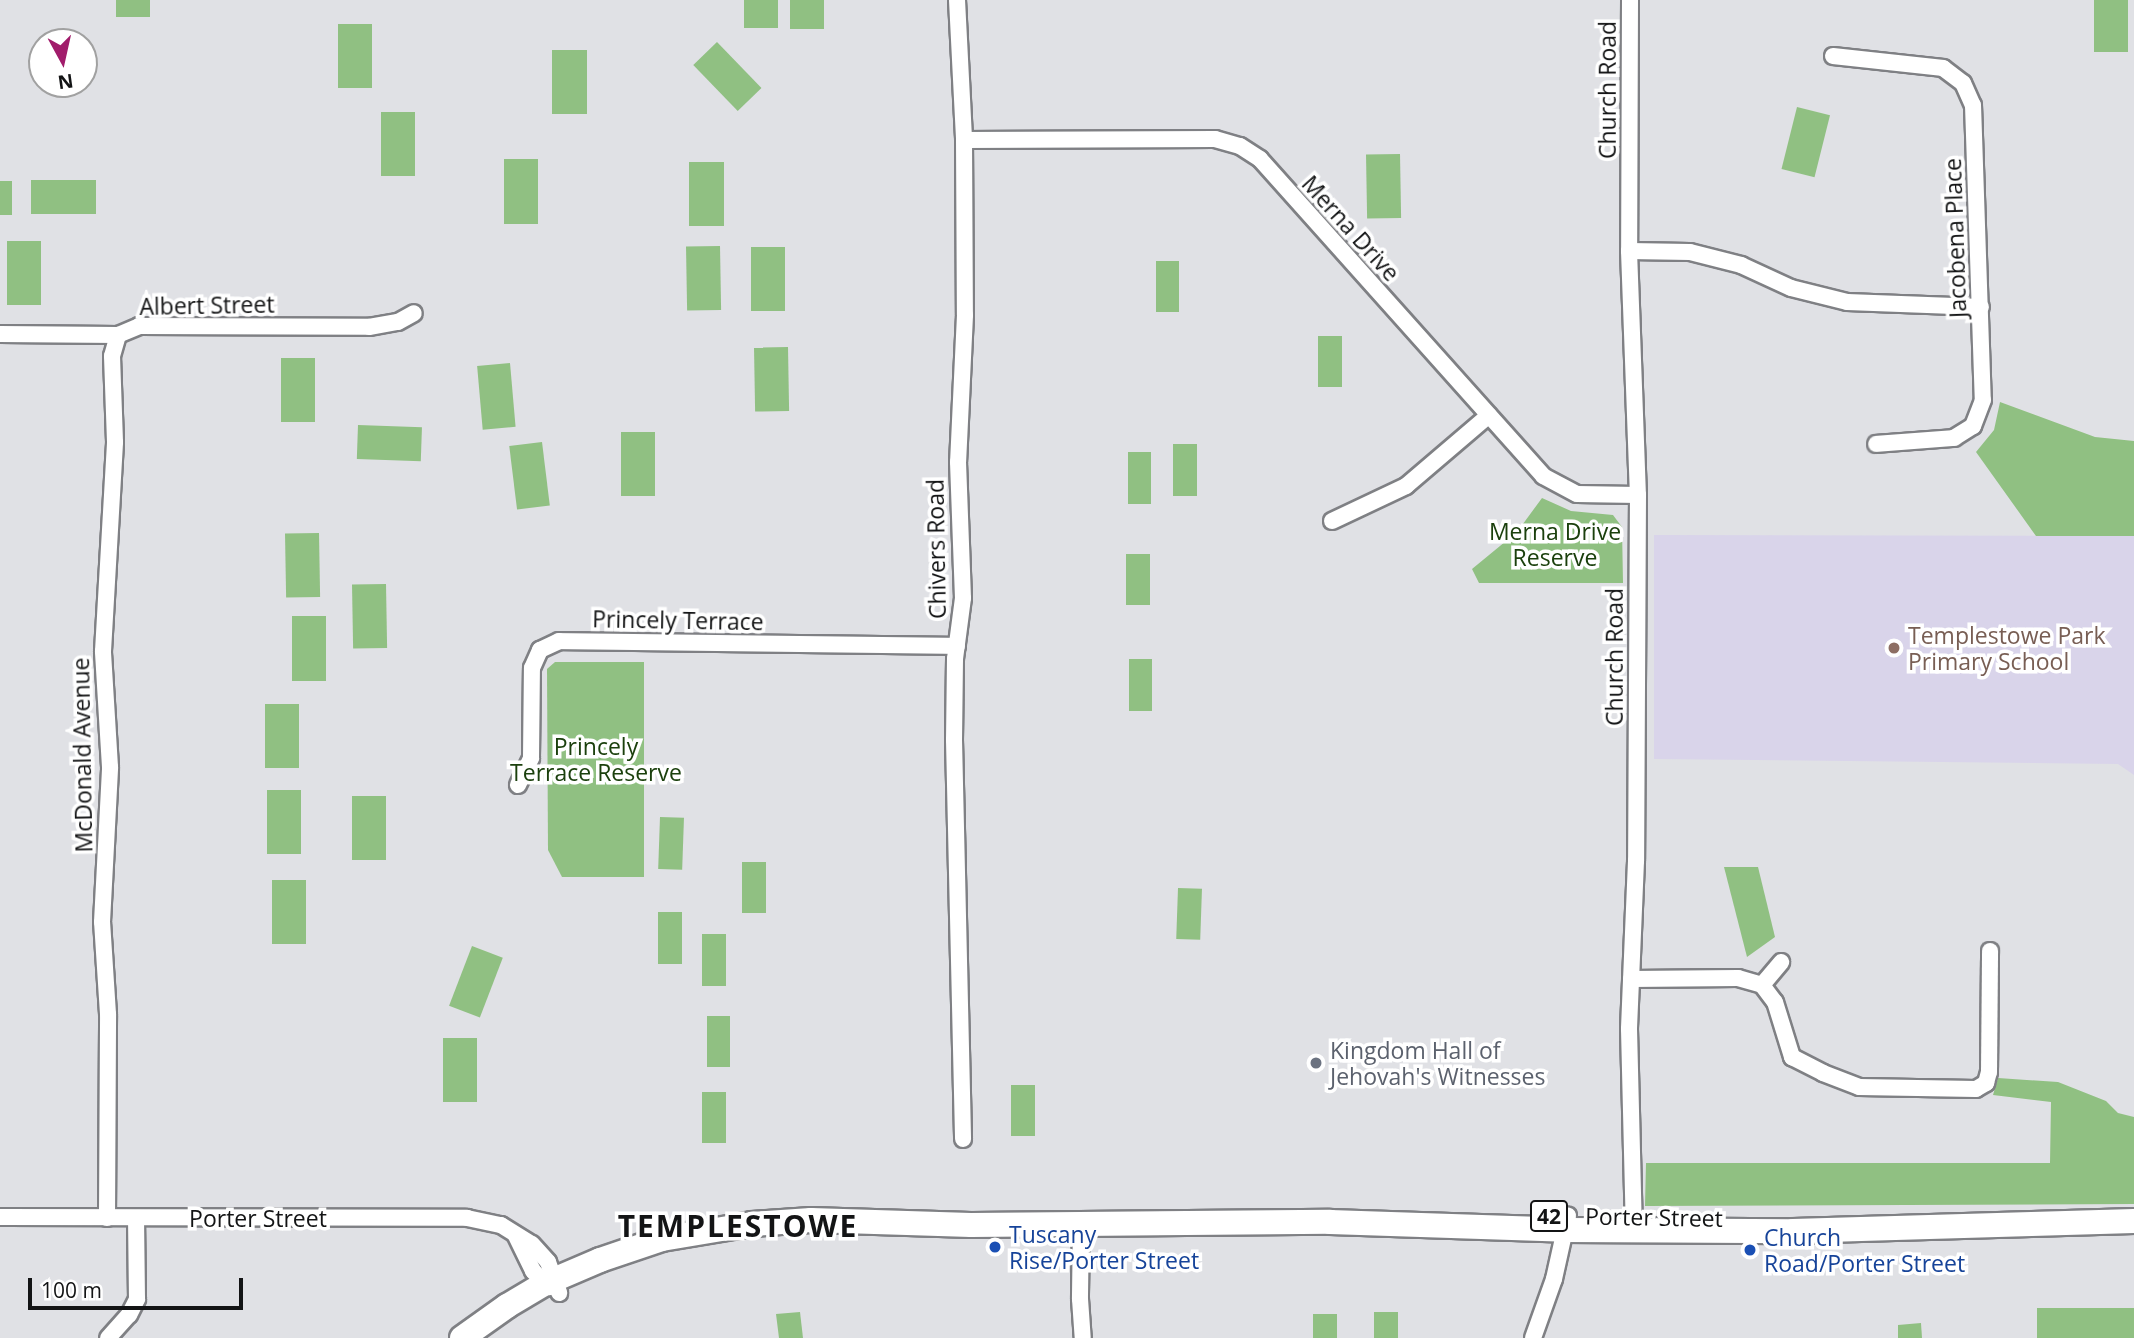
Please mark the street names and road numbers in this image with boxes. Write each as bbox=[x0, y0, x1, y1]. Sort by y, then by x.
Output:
street label: Church Road bbox=[1593, 21, 1621, 159]
street label: Jacobena Place bbox=[1938, 158, 1972, 318]
street label: Merna Drive bbox=[1297, 170, 1405, 286]
street label: Albert Street bbox=[139, 290, 275, 320]
street label: Chivers Road bbox=[921, 479, 951, 619]
street label: Church Road bbox=[1600, 588, 1628, 726]
street label: Princely Terrace bbox=[592, 605, 764, 635]
street label: McDonald Avenue bbox=[67, 657, 97, 853]
road number: 42 bbox=[1530, 1198, 1568, 1234]
street label: Porter Street bbox=[1585, 1202, 1723, 1232]
street label: Porter Street bbox=[189, 1204, 327, 1232]

